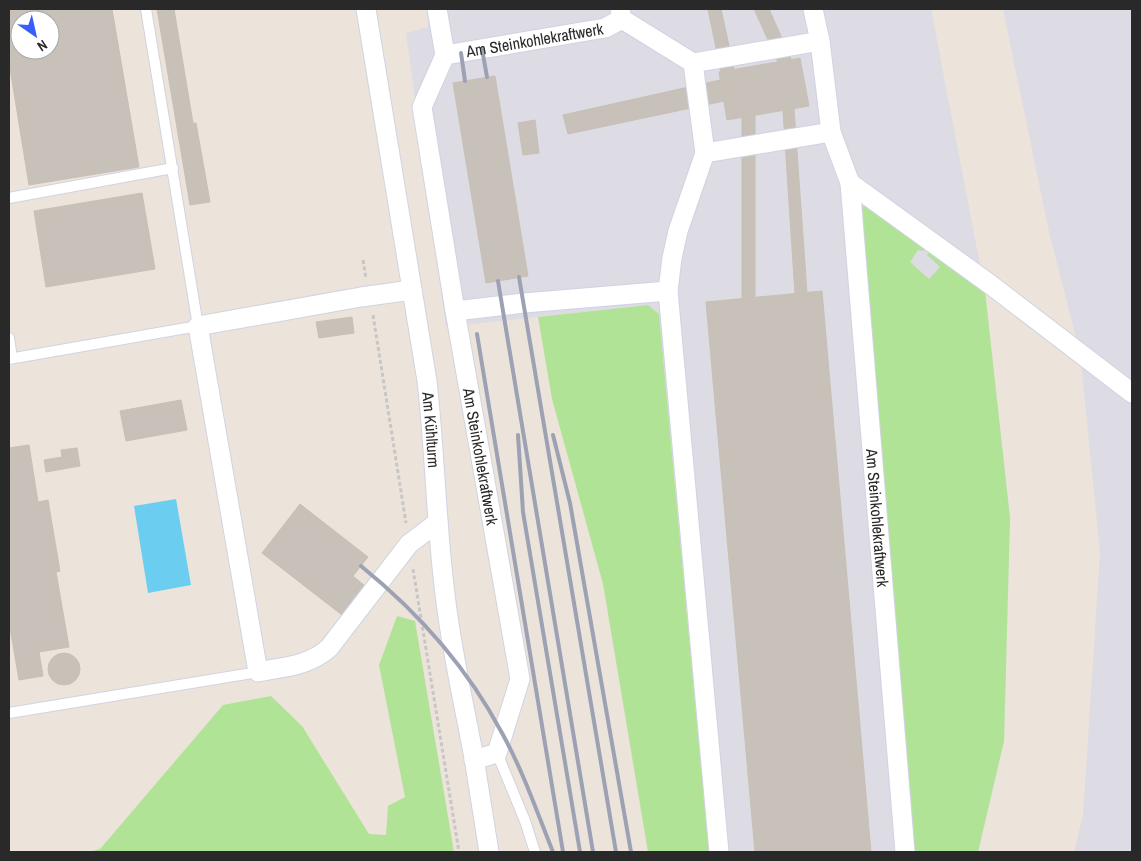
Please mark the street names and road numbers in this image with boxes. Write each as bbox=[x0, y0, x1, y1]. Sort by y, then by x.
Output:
street label: Am Steinkohlekraftwerk bbox=[464, 17, 605, 62]
street label: Am Steinkohlekraftwerk bbox=[458, 385, 504, 527]
street label: Am Kühlturm bbox=[417, 390, 445, 468]
street label: Am Steinkohlekraftwerk bbox=[861, 447, 894, 588]

